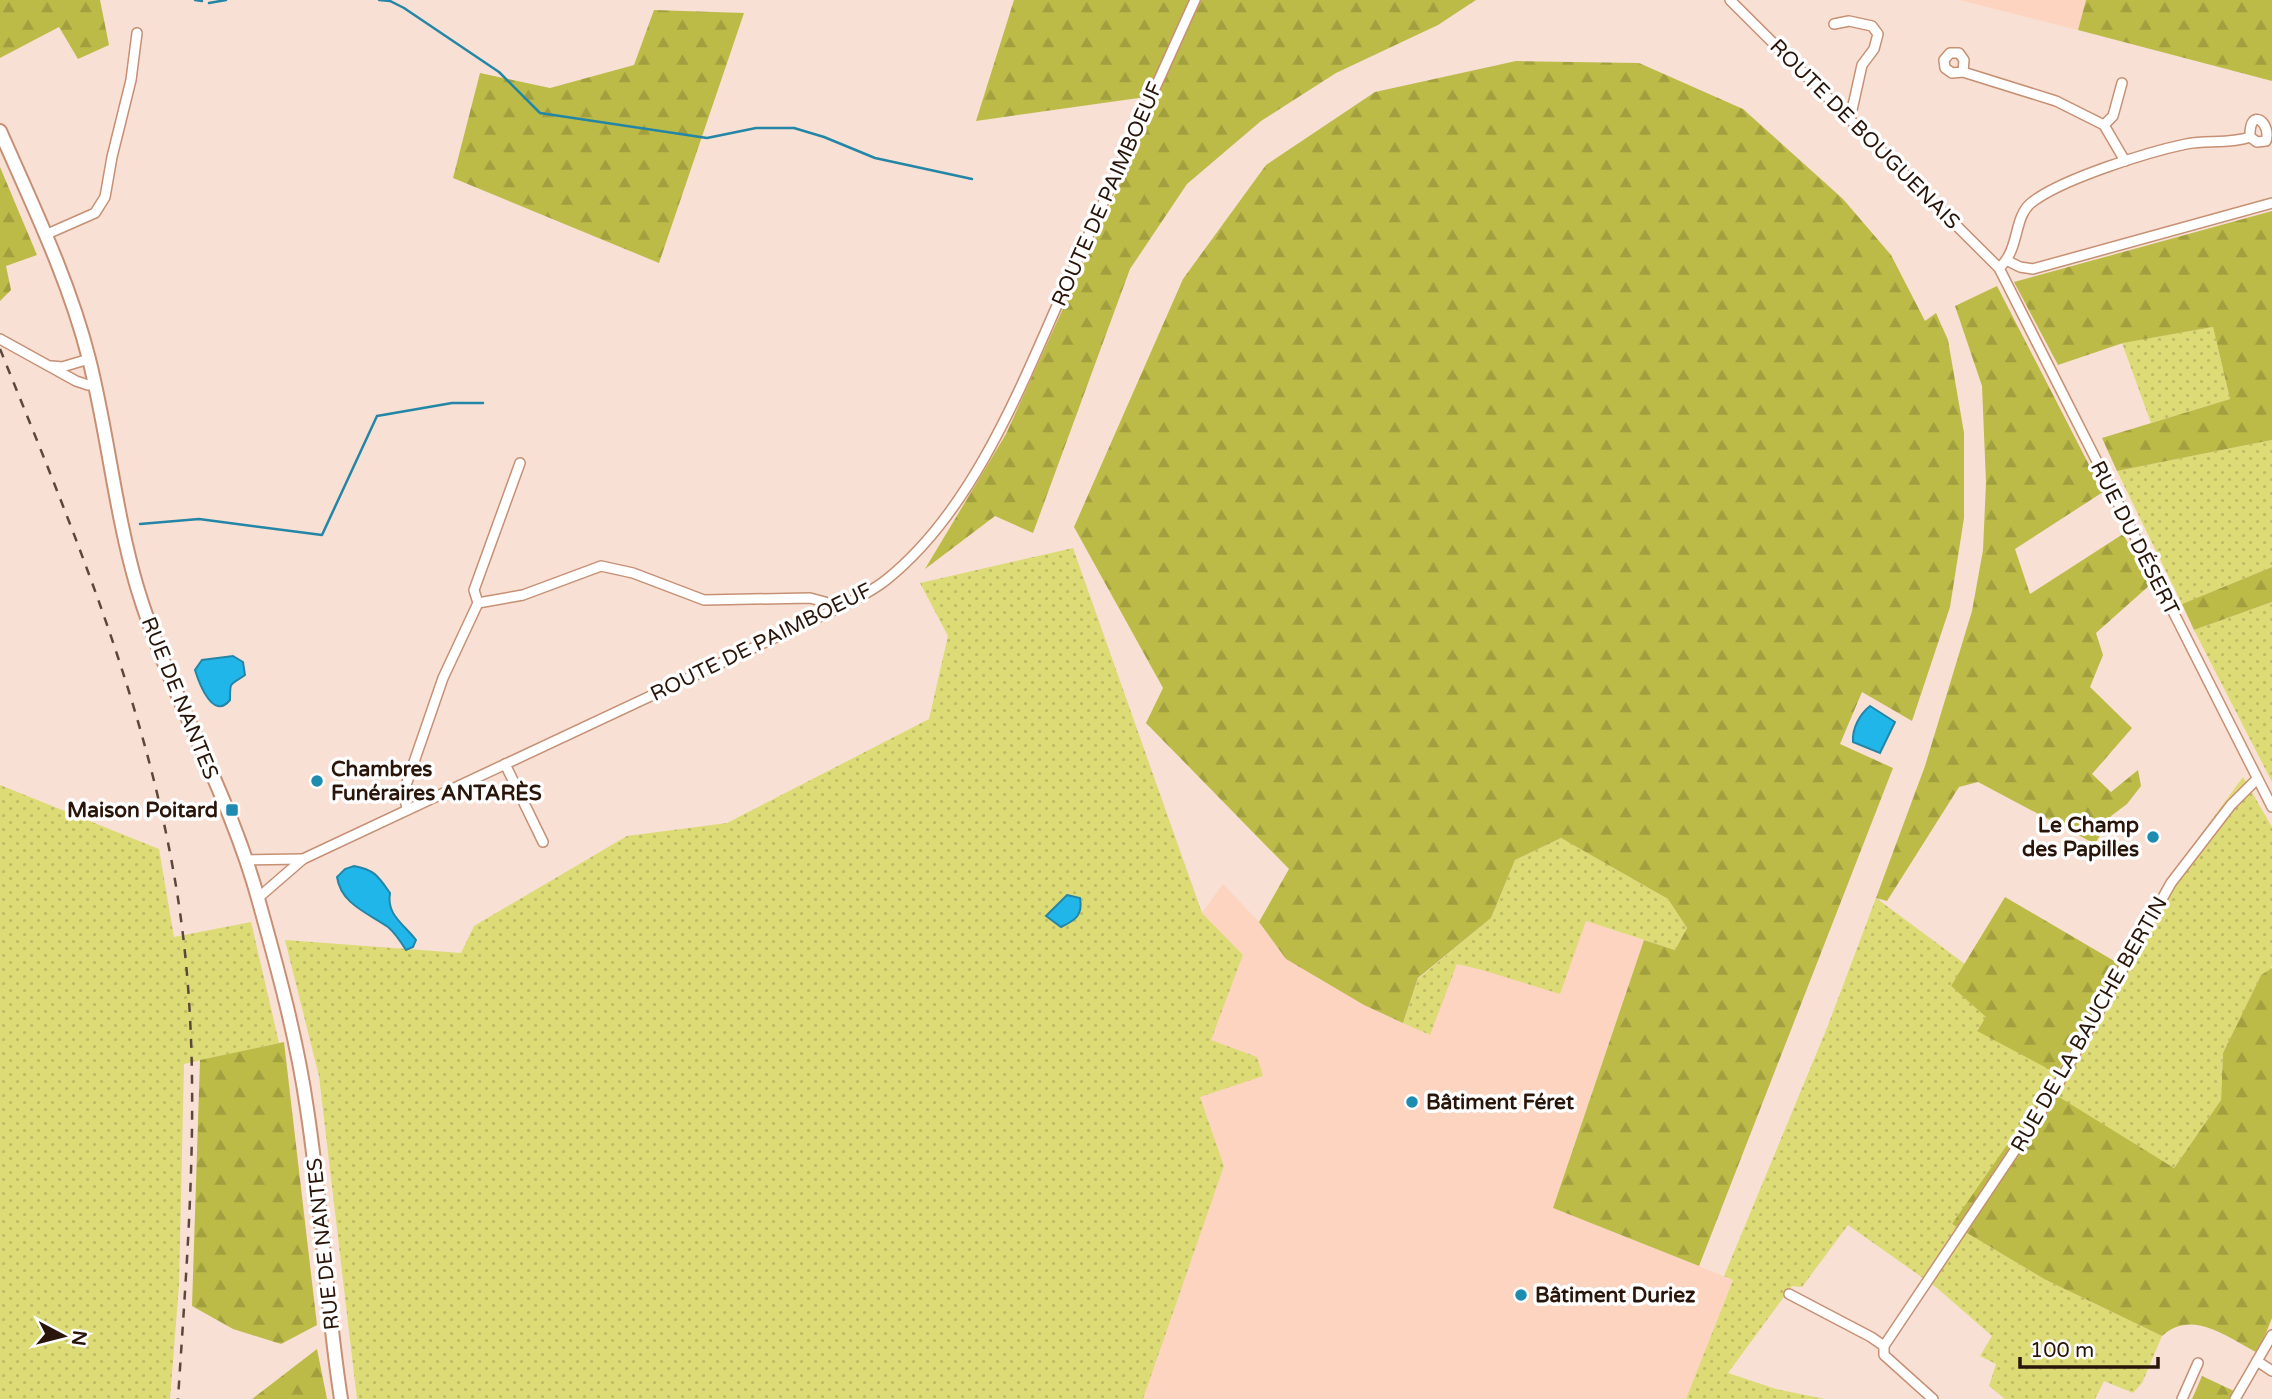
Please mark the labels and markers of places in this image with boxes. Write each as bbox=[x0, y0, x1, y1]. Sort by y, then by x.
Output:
place label: Chambres Funéraires ANTARÈS bbox=[331, 757, 542, 806]
marker: Chambres Funéraires ANTARÈS bbox=[309, 773, 325, 789]
place label: Maison Poitard bbox=[67, 798, 218, 823]
marker: Maison Poitard bbox=[224, 802, 240, 818]
place label: Le Champ des Papilles bbox=[2022, 813, 2139, 862]
marker: Le Champ des Papilles bbox=[2145, 829, 2161, 845]
place label: Bâtiment Féret bbox=[1426, 1090, 1574, 1115]
marker: Bâtiment Féret bbox=[1404, 1094, 1420, 1110]
place label: Bâtiment Duriez bbox=[1535, 1283, 1696, 1308]
marker: Bâtiment Duriez bbox=[1513, 1287, 1529, 1303]

